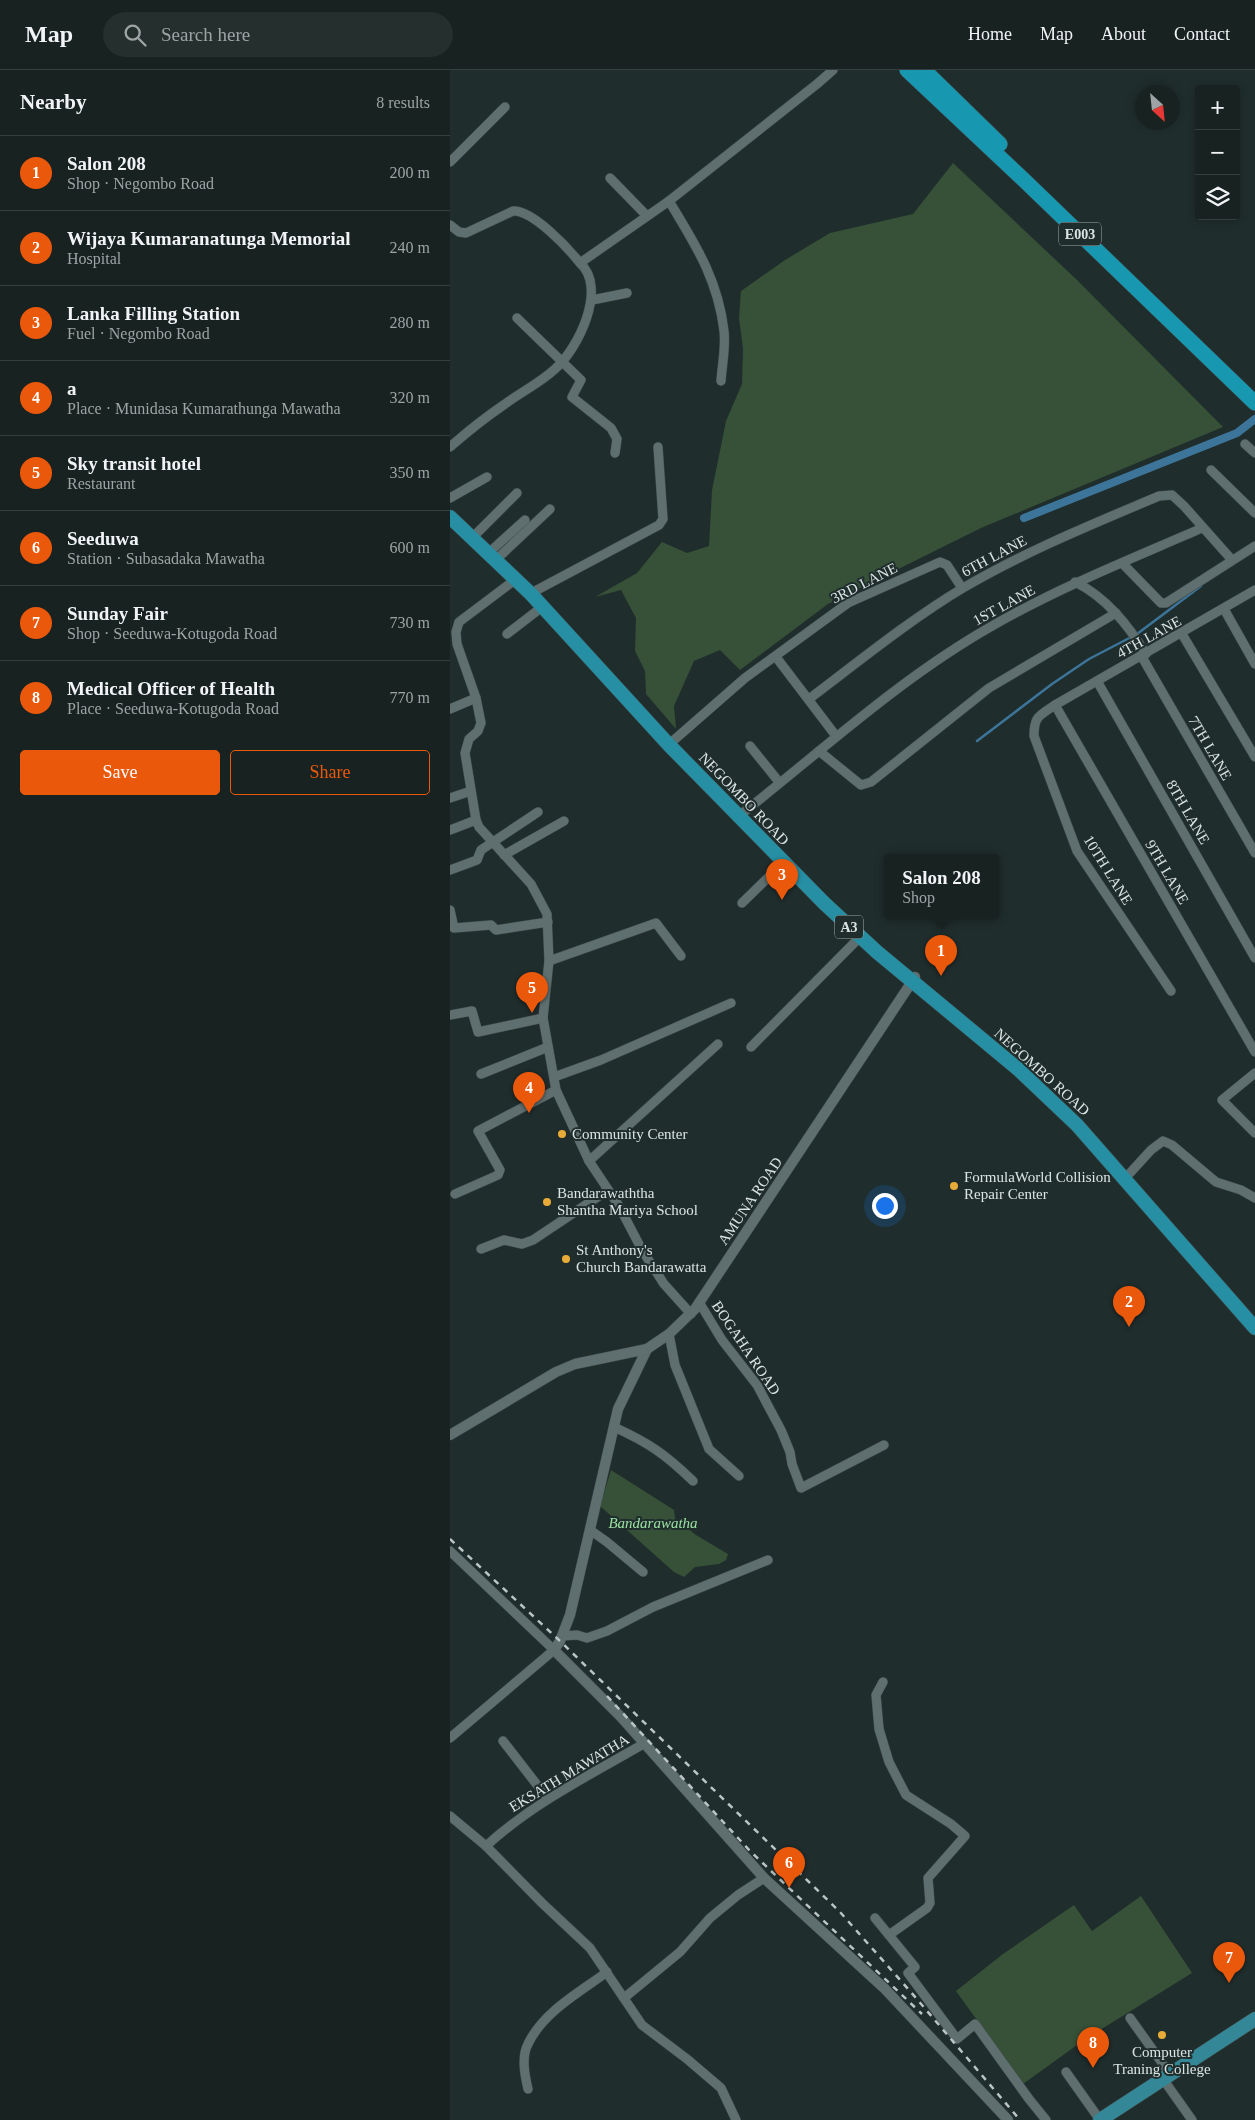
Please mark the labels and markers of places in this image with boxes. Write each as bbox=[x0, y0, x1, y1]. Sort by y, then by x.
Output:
pin: 3 bbox=[766, 859, 798, 900]
pin: 1 bbox=[925, 935, 957, 976]
pin: 5 bbox=[516, 972, 548, 1013]
pin: 4 bbox=[513, 1072, 545, 1113]
place label: Community Center bbox=[572, 1126, 687, 1142]
marker: Community Center bbox=[556, 1128, 568, 1140]
place label: FormulaWorld Collision Repair Center bbox=[964, 1169, 1111, 1202]
marker: FormulaWorld Collision Repair Center bbox=[948, 1180, 960, 1192]
place label: Bandarawaththa Shantha Mariya School bbox=[557, 1185, 698, 1218]
marker: Bandarawaththa Shantha Mariya School bbox=[541, 1196, 553, 1208]
place label: St Anthony's Church Bandarawatta bbox=[576, 1242, 707, 1275]
marker: St Anthony's Church Bandarawatta bbox=[560, 1253, 572, 1265]
pin: 2 bbox=[1113, 1286, 1145, 1327]
pin: 6 bbox=[773, 1847, 805, 1888]
pin: 7 bbox=[1213, 1942, 1245, 1983]
pin: 8 bbox=[1077, 2027, 1109, 2068]
marker: Computer Traning College bbox=[1156, 2029, 1168, 2041]
place label: Computer Traning College bbox=[1113, 2044, 1211, 2077]

